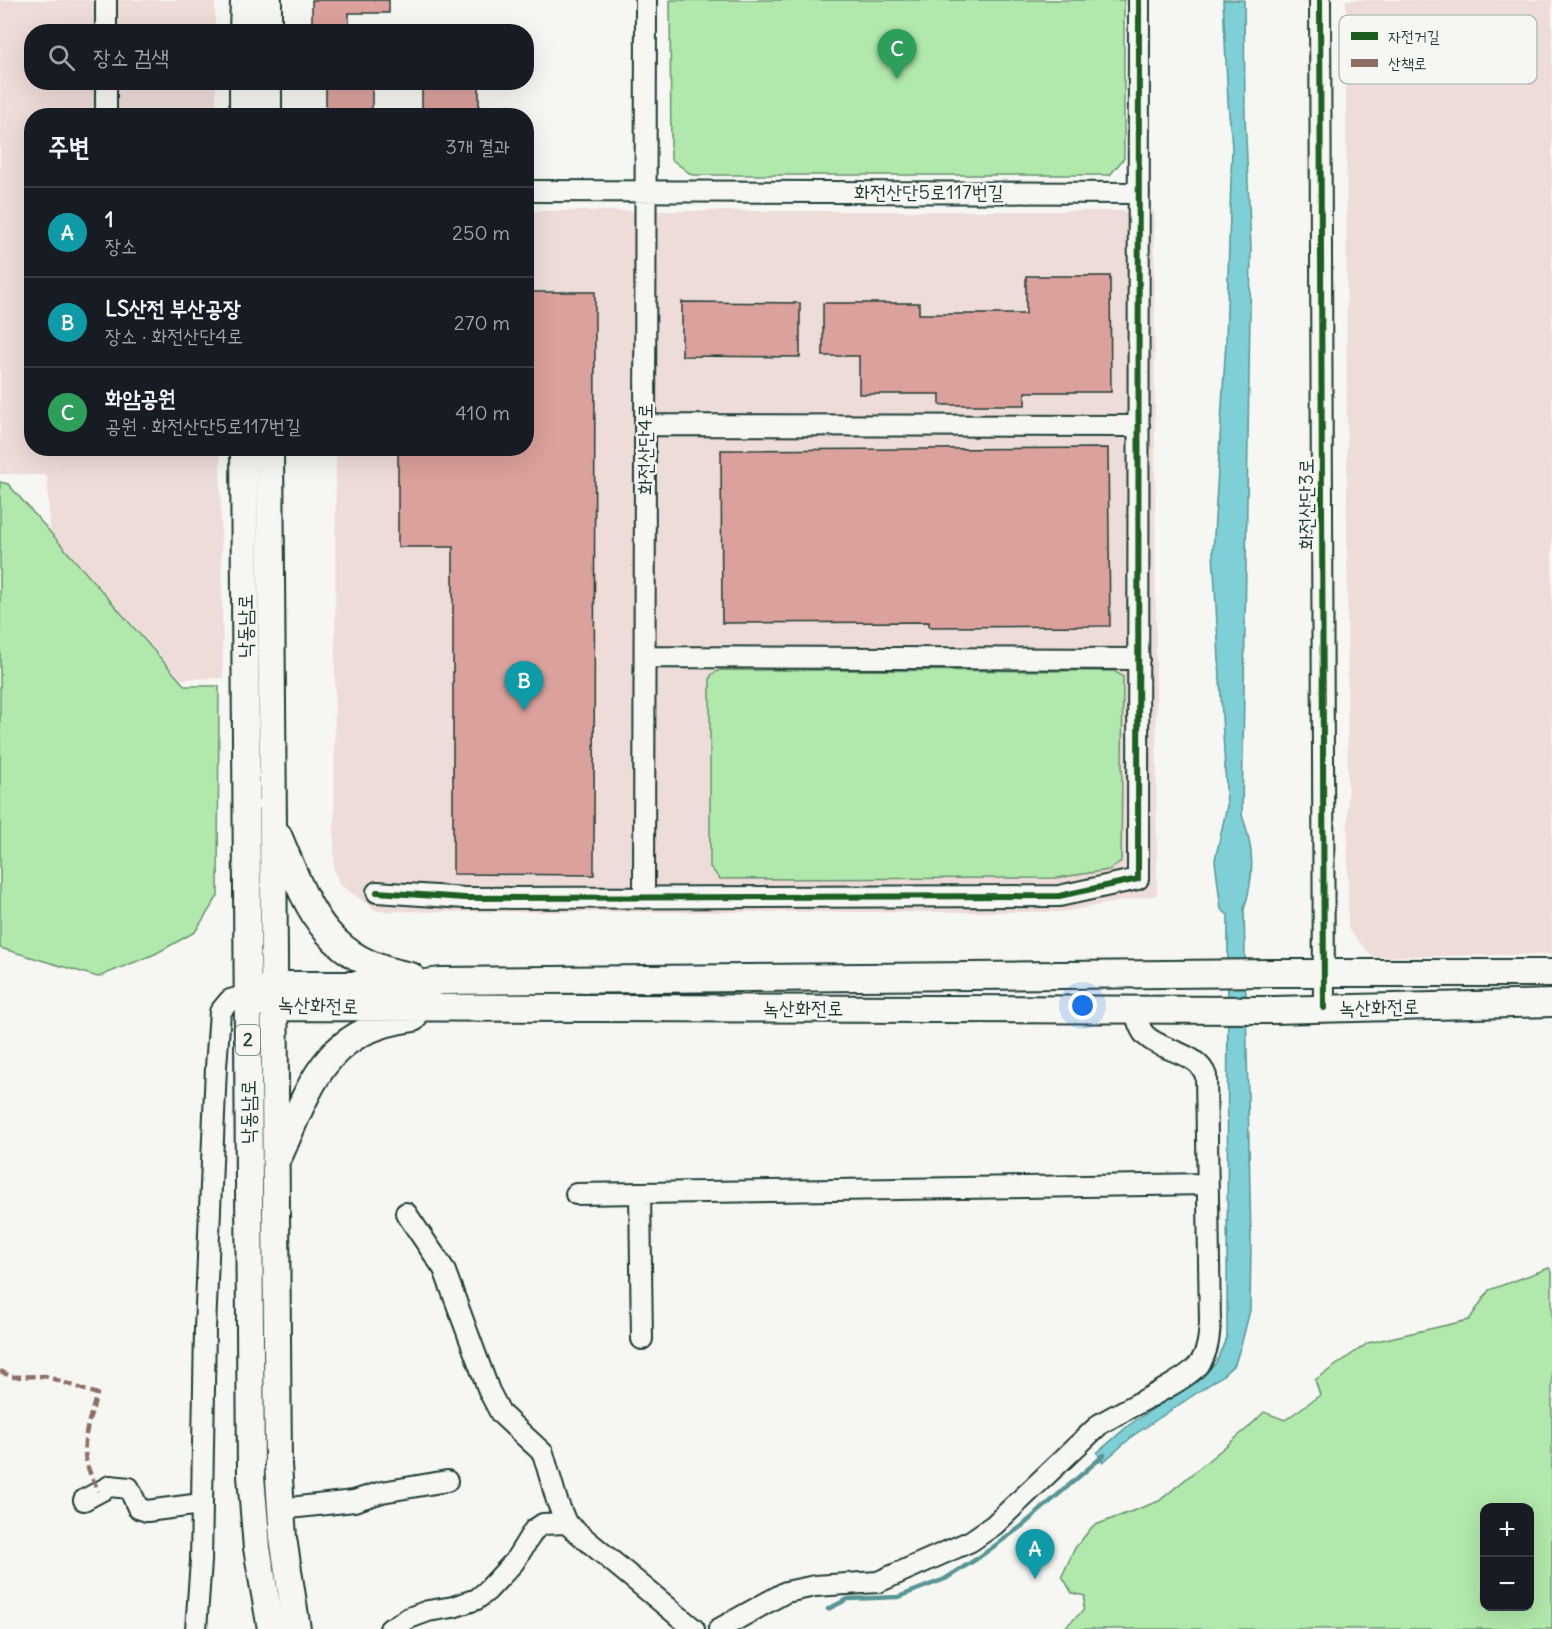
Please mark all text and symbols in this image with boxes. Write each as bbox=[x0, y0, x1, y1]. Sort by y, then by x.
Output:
legend bbox=[1339, 15, 1537, 84]
search box bbox=[24, 24, 534, 90]
text: 자전거길 bbox=[1388, 26, 1440, 46]
pin: C bbox=[878, 29, 916, 79]
icon: search bbox=[45, 41, 78, 74]
text: 장소 검색 bbox=[93, 43, 169, 71]
text: 산책로 bbox=[1388, 53, 1427, 73]
text: 주변 bbox=[48, 130, 90, 163]
text: 3개 결과 bbox=[446, 134, 510, 159]
street label: 화전산단5로117번길 bbox=[854, 179, 1004, 204]
text: 1 bbox=[105, 205, 114, 233]
text: A bbox=[61, 220, 74, 245]
text: 250 m bbox=[452, 220, 510, 245]
text: 장소 bbox=[105, 233, 137, 258]
text: LS산전 부산공장 bbox=[105, 294, 241, 322]
text: B bbox=[61, 310, 74, 335]
text: 270 m bbox=[454, 310, 510, 335]
text: 장소 · 화전산단4로 bbox=[105, 323, 243, 348]
text: 화암공원 bbox=[105, 384, 176, 412]
text: C bbox=[61, 400, 74, 425]
text: 410 m bbox=[455, 400, 510, 425]
street label: 화전산단4로 bbox=[632, 403, 657, 495]
text: 공원 · 화전산단5로117번길 bbox=[105, 413, 301, 438]
street label: 화전산단3로 bbox=[1293, 458, 1318, 550]
street label: 낙동남로 bbox=[232, 594, 257, 658]
pin: B bbox=[504, 662, 544, 711]
street label: 녹산화전로 bbox=[277, 991, 359, 1018]
your location bbox=[1068, 991, 1097, 1020]
street label: 녹산화전로 bbox=[1339, 993, 1419, 1020]
street label: 녹산화전로 bbox=[763, 995, 843, 1020]
road number: 2 bbox=[236, 1025, 260, 1055]
street label: 낙동남로 bbox=[235, 1080, 260, 1144]
map controls bbox=[1480, 1503, 1534, 1611]
button: + bbox=[1480, 1503, 1534, 1557]
pin: A bbox=[1016, 1530, 1054, 1579]
button: − bbox=[1480, 1557, 1534, 1611]

